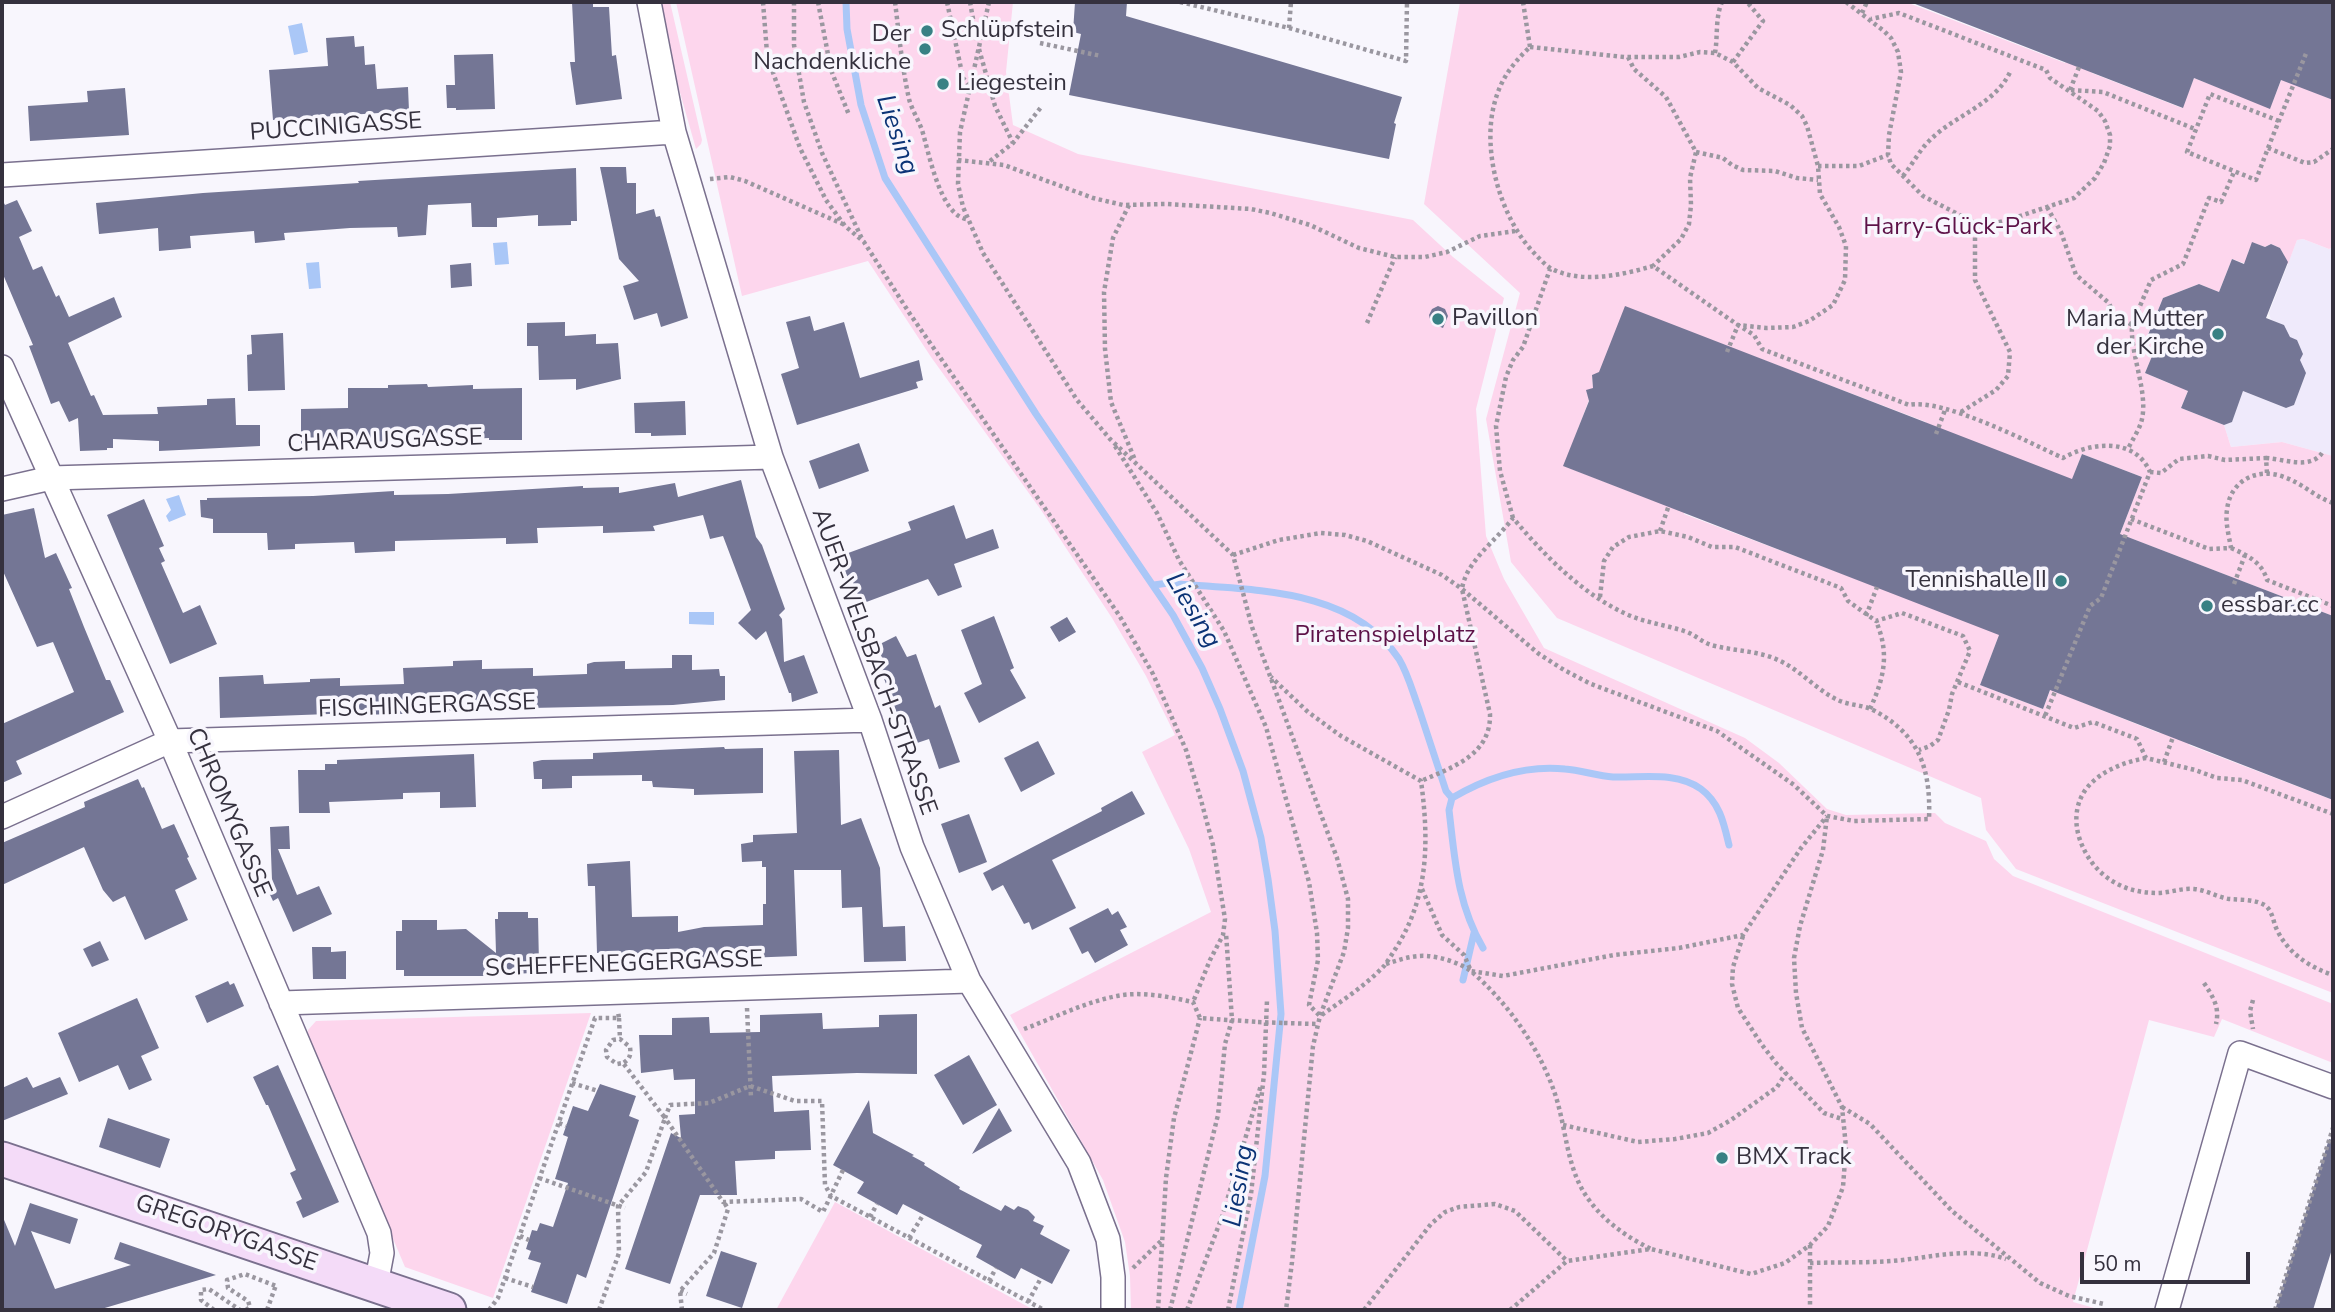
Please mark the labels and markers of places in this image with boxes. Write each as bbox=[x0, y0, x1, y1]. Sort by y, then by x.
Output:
place label: Schlüpfstein bbox=[941, 17, 1074, 45]
place label: Der Nachdenkliche bbox=[753, 21, 911, 77]
marker: Schlüpfstein bbox=[919, 23, 935, 39]
marker: Der Nachdenkliche bbox=[917, 41, 933, 57]
place label: Liegestein bbox=[957, 70, 1067, 98]
marker: Liegestein bbox=[935, 76, 951, 92]
place label: Pavillon bbox=[1452, 305, 1538, 333]
place label: Maria Mutter der Kirche bbox=[2066, 306, 2204, 362]
marker: Pavillon bbox=[1430, 311, 1446, 327]
marker: Maria Mutter der Kirche bbox=[2210, 326, 2226, 342]
place label: Tennishalle II bbox=[1906, 567, 2047, 595]
marker: Tennishalle II bbox=[2053, 573, 2069, 589]
place label: essbar.cc bbox=[2221, 592, 2319, 620]
marker: essbar.cc bbox=[2199, 598, 2215, 614]
place label: BMX Track bbox=[1736, 1144, 1851, 1172]
marker: BMX Track bbox=[1714, 1150, 1730, 1166]

